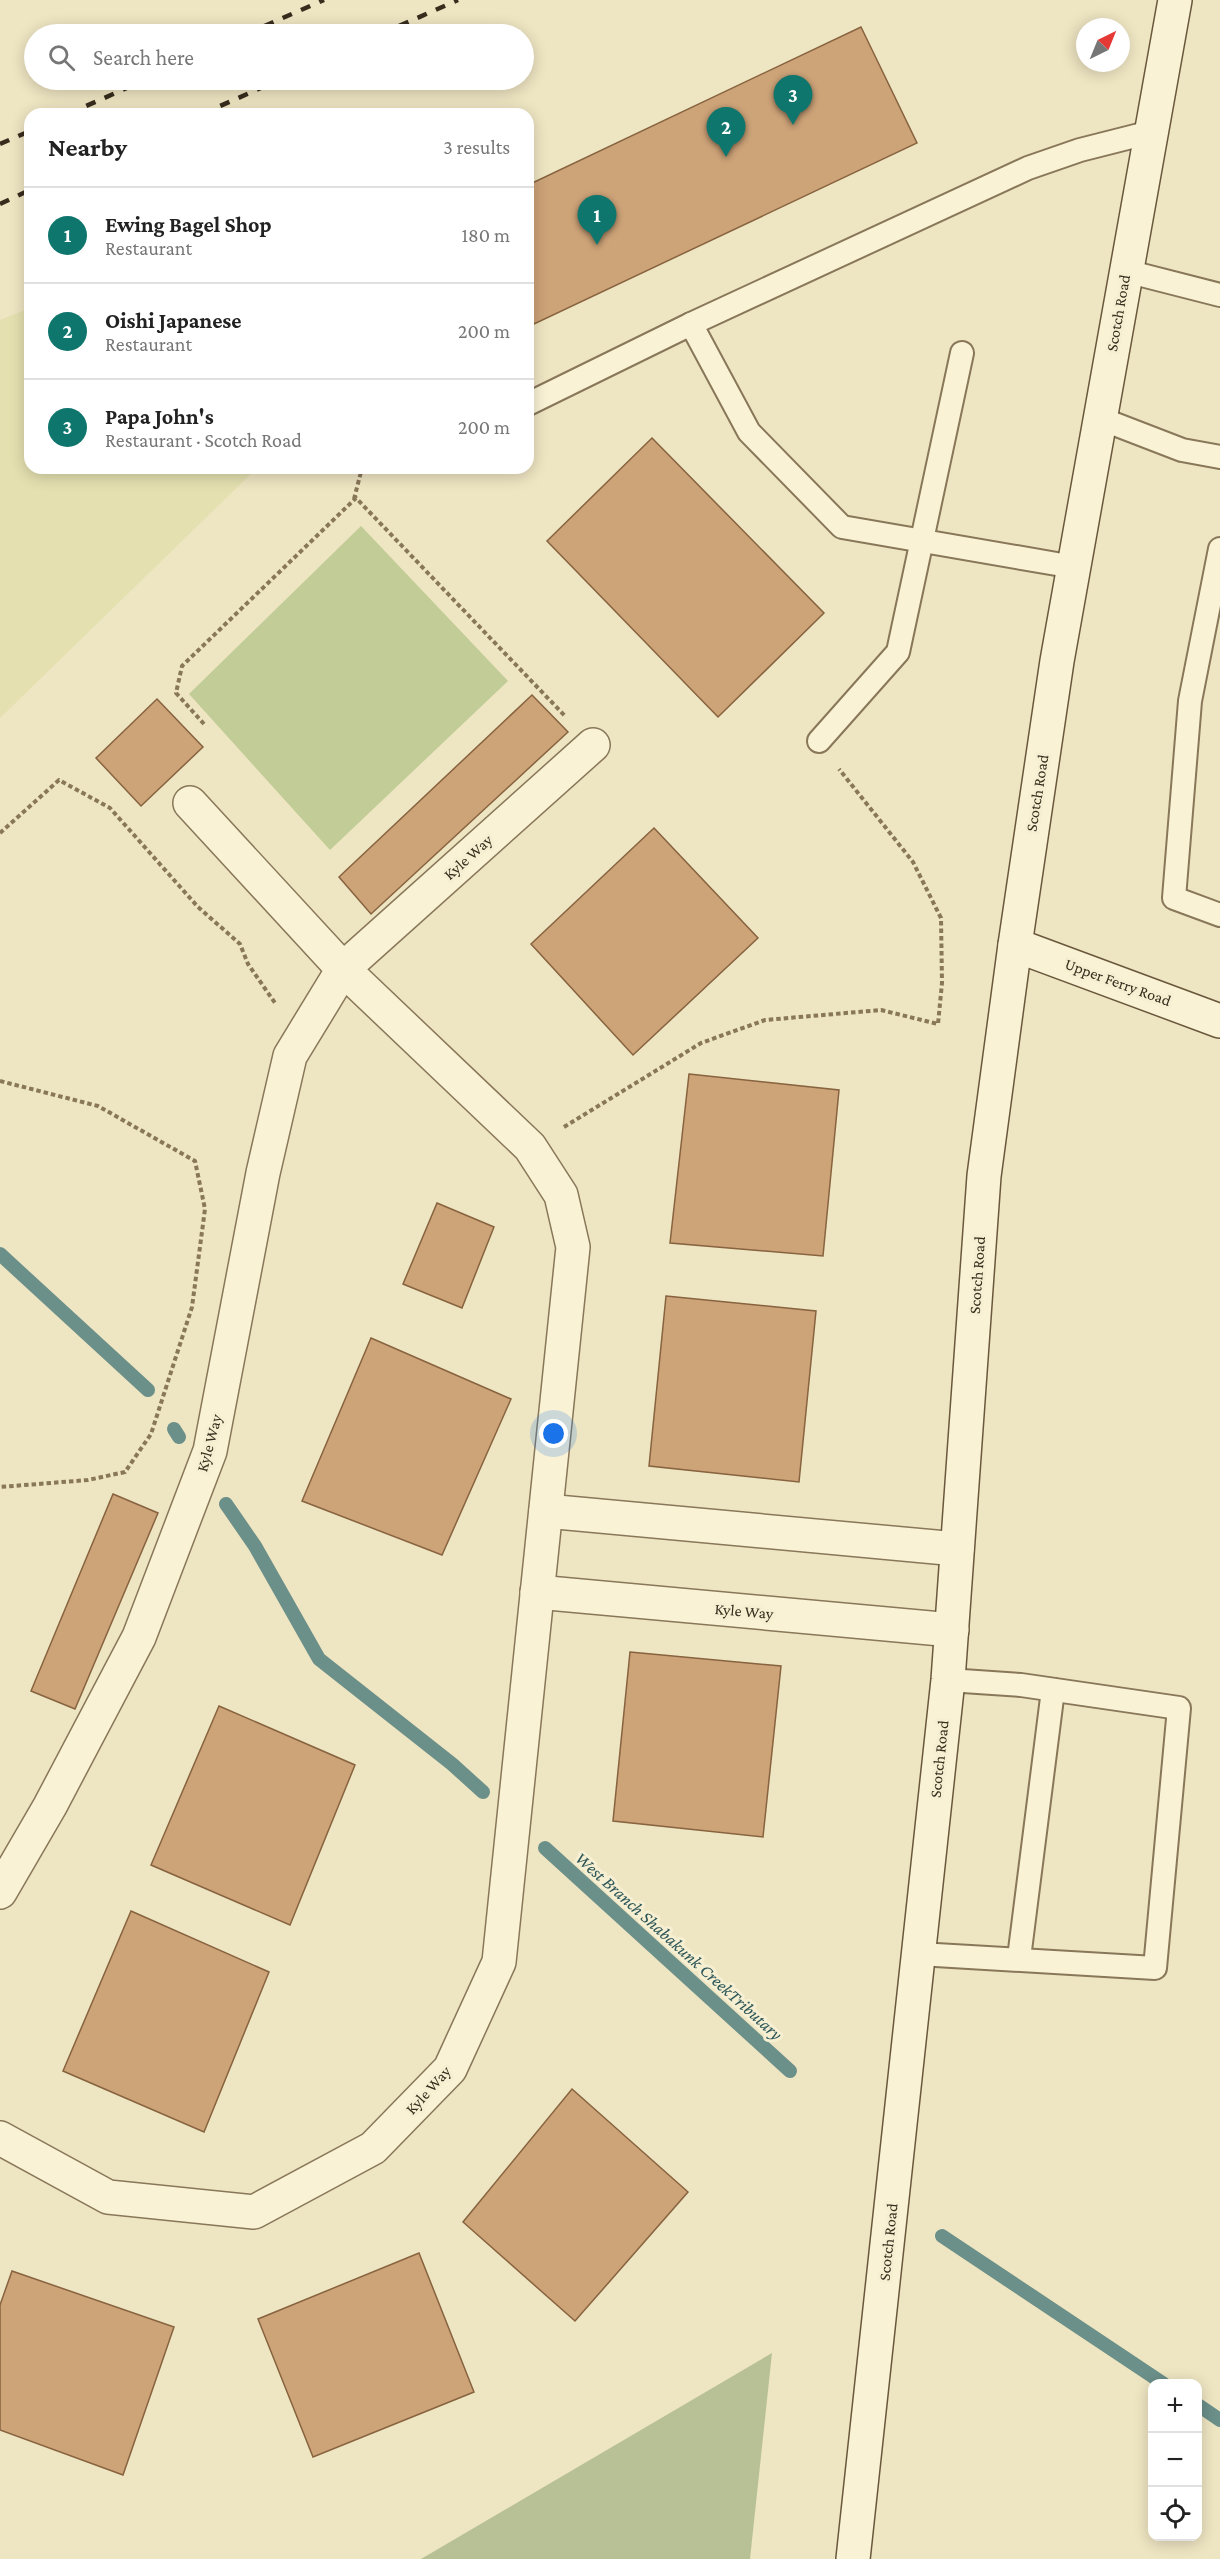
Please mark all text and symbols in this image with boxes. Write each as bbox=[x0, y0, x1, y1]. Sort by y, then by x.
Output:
north arrow bbox=[1076, 18, 1130, 72]
search box bbox=[24, 24, 534, 90]
icon: search bbox=[45, 41, 78, 74]
text: Search here bbox=[93, 45, 194, 70]
pin: 3 bbox=[774, 76, 812, 125]
pin: 2 bbox=[706, 108, 746, 157]
text: Nearby bbox=[48, 133, 127, 162]
text: 3 results bbox=[443, 136, 510, 158]
pin: 1 bbox=[578, 196, 616, 245]
text: Ewing Bagel Shop bbox=[105, 212, 272, 237]
text: 1 bbox=[64, 224, 71, 246]
text: 180 m bbox=[461, 224, 510, 246]
text: Restaurant bbox=[105, 237, 192, 259]
street label: Scotch Road bbox=[1103, 273, 1133, 353]
text: Oishi Japanese bbox=[105, 308, 242, 333]
text: 2 bbox=[62, 320, 73, 342]
text: 200 m bbox=[458, 320, 510, 342]
text: Restaurant bbox=[105, 333, 192, 355]
text: Papa John's bbox=[105, 404, 214, 429]
text: 3 bbox=[63, 416, 72, 438]
text: 200 m bbox=[458, 416, 510, 438]
text: Restaurant · Scotch Road bbox=[105, 429, 302, 451]
street label: Scotch Road bbox=[1023, 753, 1052, 833]
street label: Kyle Way bbox=[440, 831, 497, 884]
street label: Upper Ferry Road bbox=[1062, 955, 1174, 1010]
street label: Scotch Road bbox=[966, 1235, 988, 1314]
street label: Kyle Way bbox=[193, 1412, 226, 1474]
your location bbox=[539, 1419, 568, 1448]
street label: Kyle Way bbox=[714, 1600, 775, 1623]
street label: Scotch Road bbox=[926, 1719, 952, 1799]
water label: West Branch Shabakunk CreekTributary bbox=[571, 1848, 787, 2045]
street label: Kyle Way bbox=[402, 2062, 455, 2118]
street label: Scotch Road bbox=[875, 2202, 901, 2282]
map controls bbox=[1148, 2379, 1202, 2541]
button: + bbox=[1148, 2379, 1202, 2433]
button: − bbox=[1148, 2433, 1202, 2487]
button: locate bbox=[1148, 2487, 1202, 2541]

